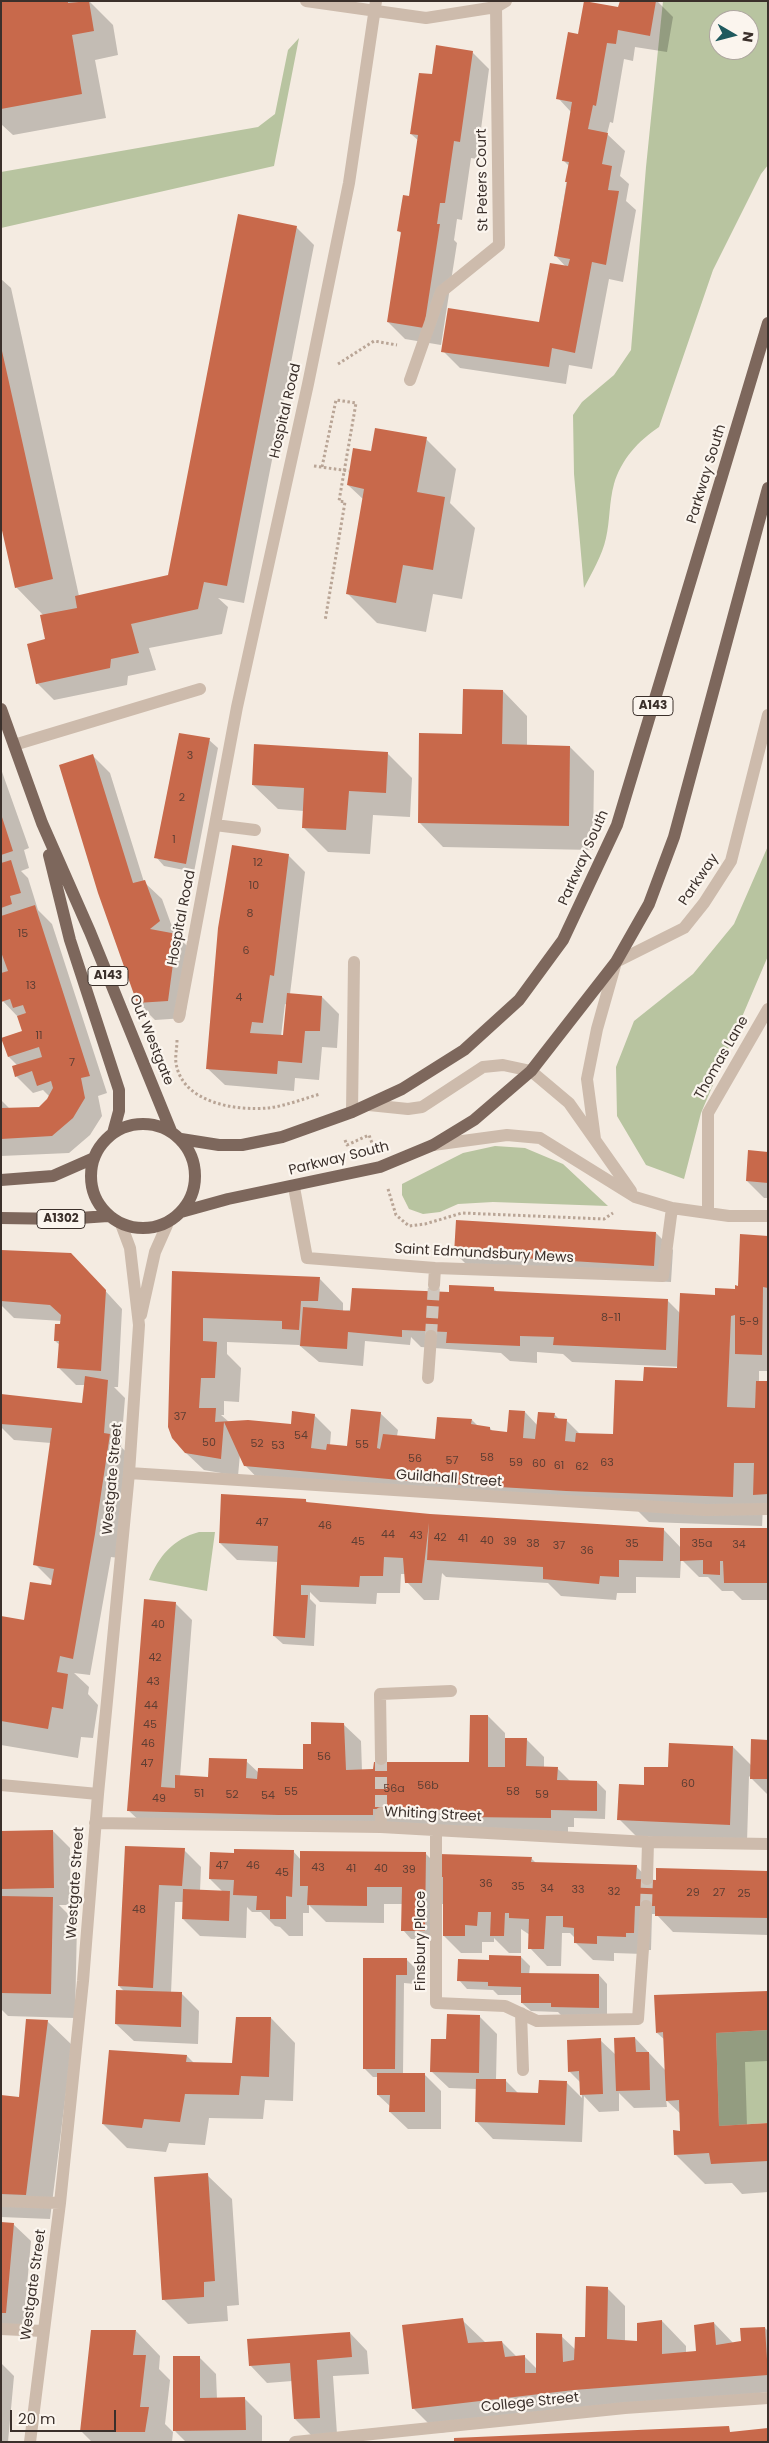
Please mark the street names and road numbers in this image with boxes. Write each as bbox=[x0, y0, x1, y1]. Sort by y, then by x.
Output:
street label: St Peters Court bbox=[474, 128, 492, 232]
street label: Hospital Road bbox=[267, 362, 305, 460]
street label: Parkway South bbox=[684, 422, 730, 526]
road number: A143 bbox=[633, 696, 673, 716]
street label: Parkway South bbox=[555, 808, 613, 908]
street label: Parkway bbox=[676, 851, 722, 909]
street label: Hospital Road bbox=[164, 869, 200, 967]
road number: A143 bbox=[88, 966, 128, 986]
street label: Out Westgate bbox=[125, 992, 177, 1088]
street label: Thomas Lane bbox=[691, 1013, 753, 1103]
street label: Parkway South bbox=[287, 1138, 391, 1180]
road number: A1302 bbox=[37, 1210, 85, 1228]
street label: Saint Edmundsbury Mews bbox=[394, 1241, 574, 1267]
street label: Westgate Street bbox=[100, 1422, 126, 1536]
street label: Guildhall Street bbox=[395, 1467, 503, 1491]
street label: Whiting Street bbox=[384, 1804, 482, 1826]
street label: Westgate Street bbox=[64, 1826, 88, 1940]
street label: Finsbury Place bbox=[413, 1891, 429, 1991]
street label: Westgate Street bbox=[18, 2228, 50, 2342]
street label: College Street bbox=[480, 2390, 580, 2416]

